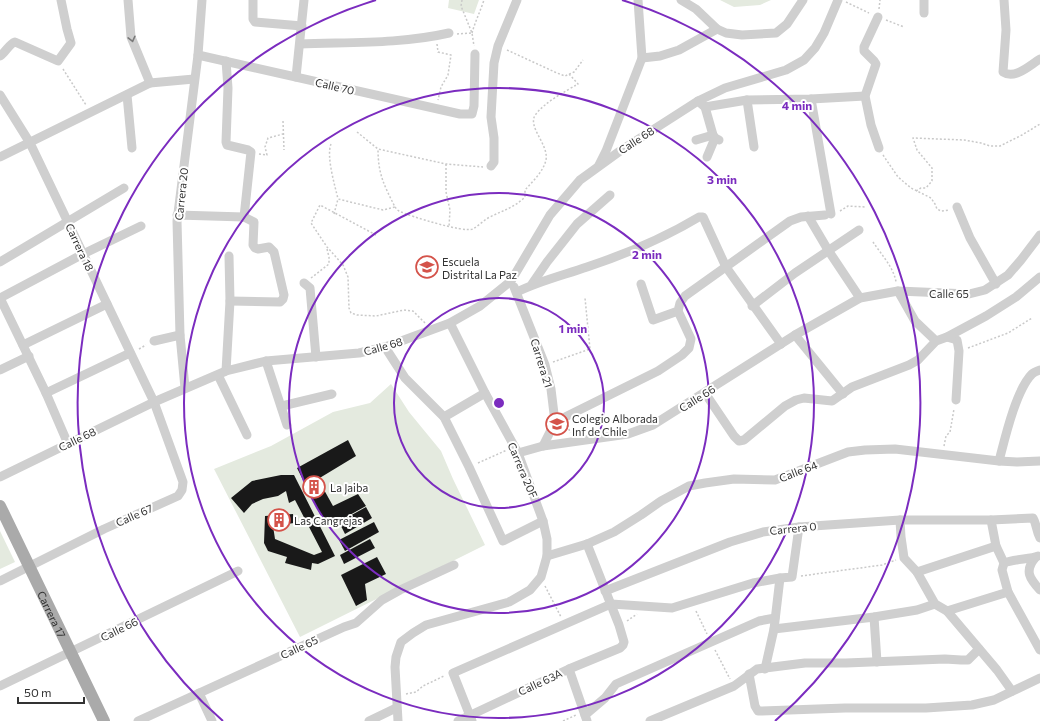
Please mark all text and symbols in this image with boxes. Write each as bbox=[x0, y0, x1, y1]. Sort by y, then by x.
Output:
one-way arrow bbox=[127, 35, 136, 42]
street label: Calle 70 bbox=[314, 75, 356, 97]
text: 4 min bbox=[782, 98, 812, 112]
street label: Calle 68 bbox=[616, 123, 657, 156]
street label: Carrera 20 bbox=[172, 167, 190, 221]
text: 3 min bbox=[707, 172, 737, 186]
street label: Carrera 18 bbox=[63, 221, 97, 273]
text: 2 min bbox=[632, 247, 662, 261]
school or university icon: Escuela Distrital La Paz bbox=[414, 254, 440, 280]
place label: Escuela Distrital La Paz bbox=[442, 255, 518, 281]
street label: Calle 65 bbox=[929, 287, 969, 300]
text: 1 min bbox=[559, 321, 587, 335]
street label: Calle 68 bbox=[362, 334, 404, 358]
street label: Carrera 21 bbox=[528, 337, 556, 389]
street label: Calle 66 bbox=[677, 382, 718, 414]
centre of rings bbox=[492, 396, 506, 410]
school or university icon: Colegio Alborada Inf de Chile bbox=[544, 411, 570, 437]
place label: Colegio Alborada Inf de Chile bbox=[572, 412, 658, 438]
street label: Calle 68 bbox=[56, 424, 98, 454]
street label: Carrera 20F bbox=[505, 440, 541, 500]
street label: Calle 64 bbox=[777, 458, 819, 484]
building icon: La Jaiba bbox=[301, 474, 327, 500]
place label: La Jaiba bbox=[330, 481, 368, 495]
street label: Calle 67 bbox=[113, 501, 155, 529]
building icon: Las Cangrejas bbox=[266, 507, 292, 533]
place label: Las Cangrejas bbox=[294, 514, 362, 527]
street label: Carrera 0 bbox=[769, 519, 817, 537]
street label: Carrera 17 bbox=[35, 588, 69, 640]
street label: Calle 66 bbox=[98, 614, 140, 644]
street label: Calle 65 bbox=[278, 633, 320, 661]
street label: Calle 63A bbox=[516, 666, 564, 698]
scale bar bbox=[18, 679, 84, 705]
text: 50 m bbox=[24, 685, 52, 699]

